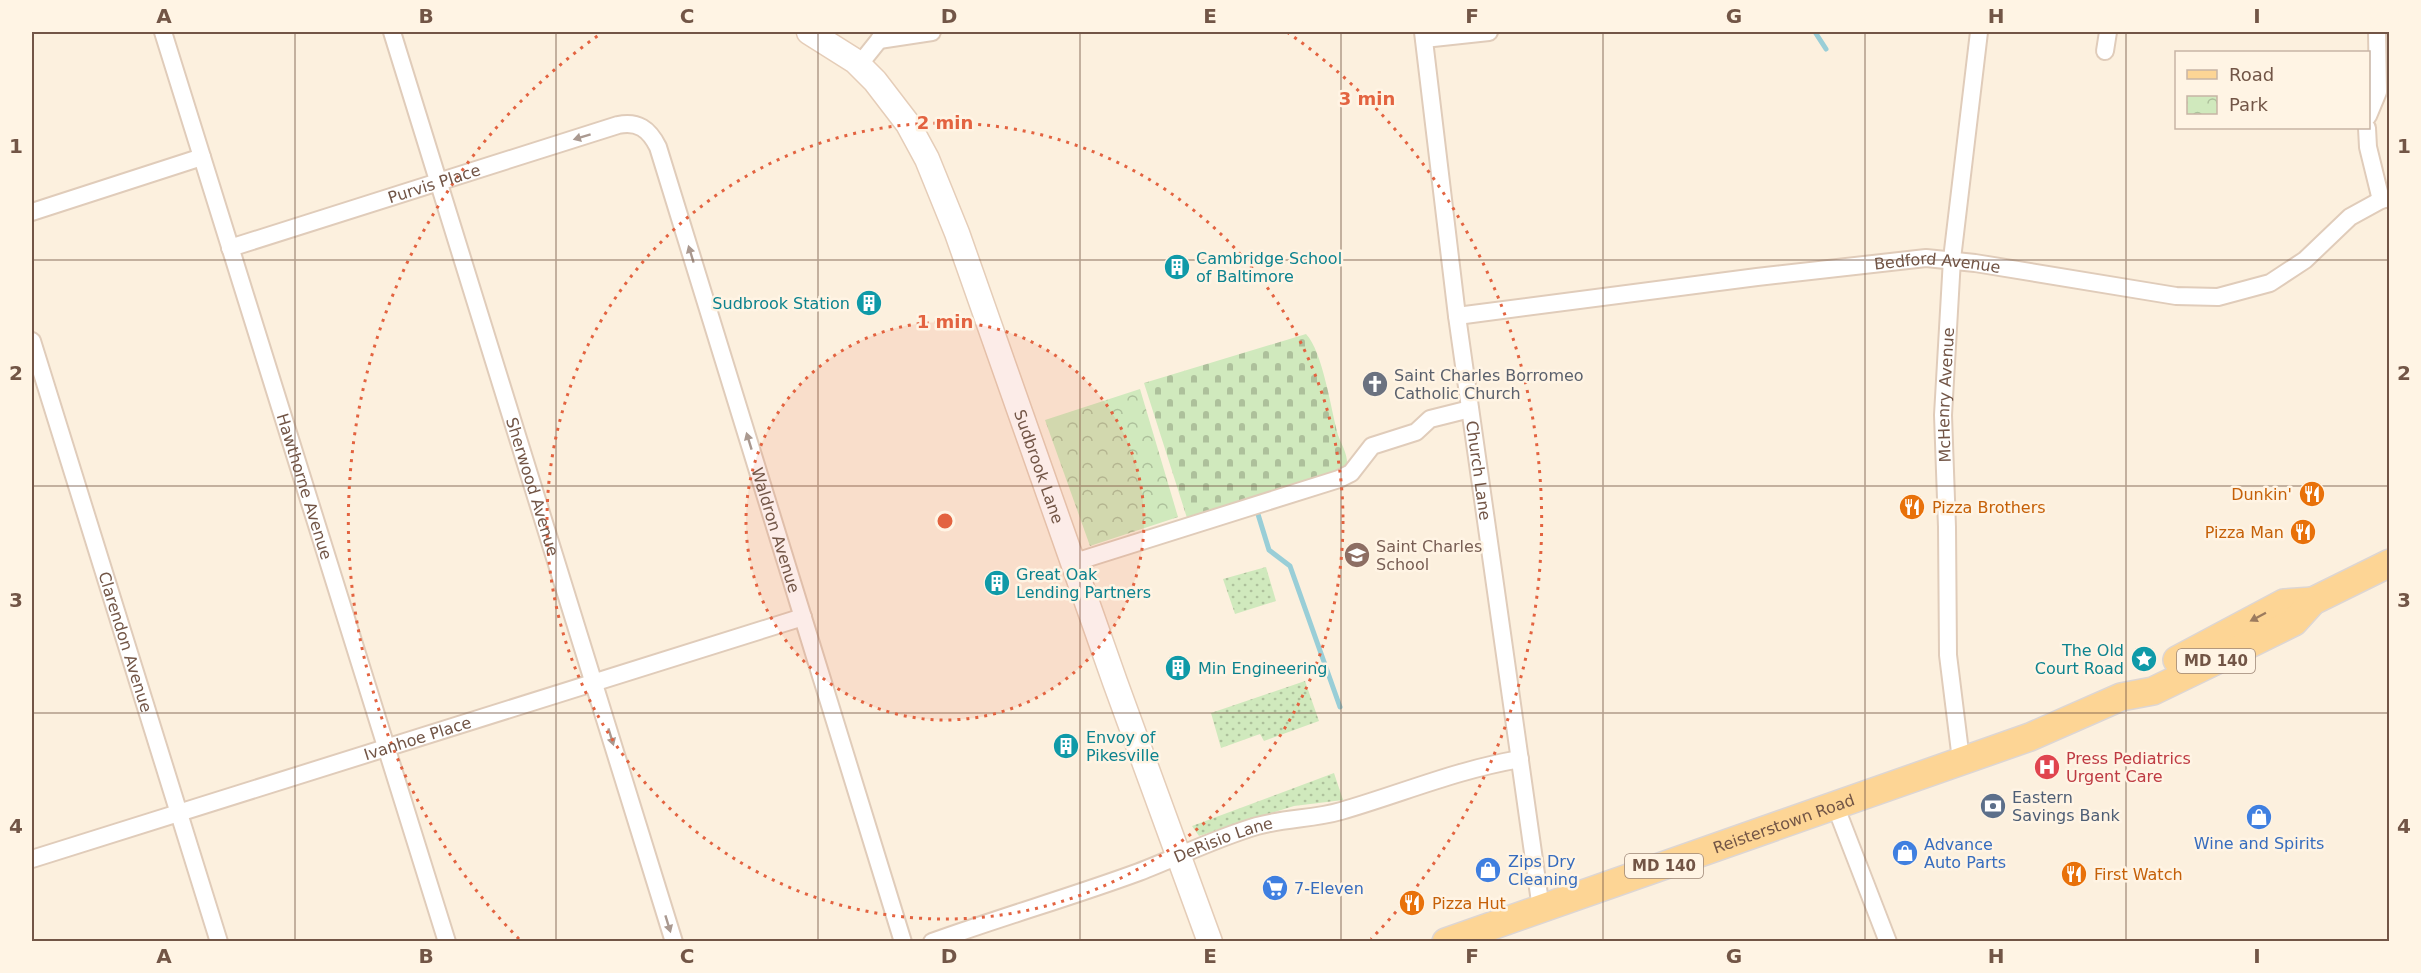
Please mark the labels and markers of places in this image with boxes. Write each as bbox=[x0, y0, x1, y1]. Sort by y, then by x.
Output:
place label: Cambridge School of Baltimore bbox=[1196, 249, 1342, 286]
building icon: Cambridge School of Baltimore bbox=[1162, 252, 1192, 282]
building icon: Sudbrook Station bbox=[854, 288, 884, 318]
place label: Sudbrook Station bbox=[712, 294, 850, 313]
place label: Saint Charles Borromeo Catholic Church bbox=[1394, 366, 1584, 403]
church icon: Saint Charles Borromeo Catholic Church bbox=[1360, 369, 1390, 399]
restaurant icon: Dunkin' bbox=[2297, 479, 2327, 509]
place label: Dunkin' bbox=[2231, 485, 2292, 504]
restaurant icon: Pizza Brothers bbox=[1897, 492, 1927, 522]
place label: Pizza Brothers bbox=[1932, 498, 2046, 517]
centre of rings bbox=[935, 511, 955, 531]
restaurant icon: Pizza Man bbox=[2288, 517, 2318, 547]
place label: Pizza Man bbox=[2205, 523, 2284, 542]
place label: Saint Charles School bbox=[1376, 537, 1482, 574]
school or university icon: Saint Charles School bbox=[1342, 540, 1372, 570]
place label: Great Oak Lending Partners bbox=[1016, 565, 1151, 602]
building icon: Great Oak Lending Partners bbox=[982, 568, 1012, 598]
place label: The Old Court Road bbox=[2035, 641, 2124, 678]
place icon: The Old Court Road bbox=[2129, 644, 2159, 674]
building icon: Min Engineering bbox=[1163, 653, 1193, 683]
place label: Min Engineering bbox=[1198, 659, 1327, 678]
place label: Envoy of Pikesville bbox=[1086, 728, 1159, 765]
building icon: Envoy of Pikesville bbox=[1051, 731, 1081, 761]
place label: Press Pediatrics Urgent Care bbox=[2066, 749, 2191, 786]
hospital icon: Press Pediatrics Urgent Care bbox=[2032, 752, 2062, 782]
place label: Eastern Savings Bank bbox=[2012, 788, 2121, 825]
bank icon: Eastern Savings Bank bbox=[1978, 791, 2008, 821]
shop icon: Wine and Spirits bbox=[2244, 802, 2274, 832]
place label: Wine and Spirits bbox=[2194, 834, 2324, 853]
place label: Advance Auto Parts bbox=[1924, 835, 2006, 872]
shop icon: Advance Auto Parts bbox=[1890, 838, 1920, 868]
place label: Zips Dry Cleaning bbox=[1508, 852, 1578, 889]
shop icon: Zips Dry Cleaning bbox=[1473, 855, 1503, 885]
restaurant icon: First Watch bbox=[2059, 859, 2089, 889]
place label: First Watch bbox=[2094, 865, 2183, 884]
supermarket icon: 7-Eleven bbox=[1260, 873, 1290, 903]
place label: 7-Eleven bbox=[1294, 879, 1364, 898]
restaurant icon: Pizza Hut bbox=[1397, 888, 1427, 918]
place label: Pizza Hut bbox=[1432, 894, 1506, 913]

